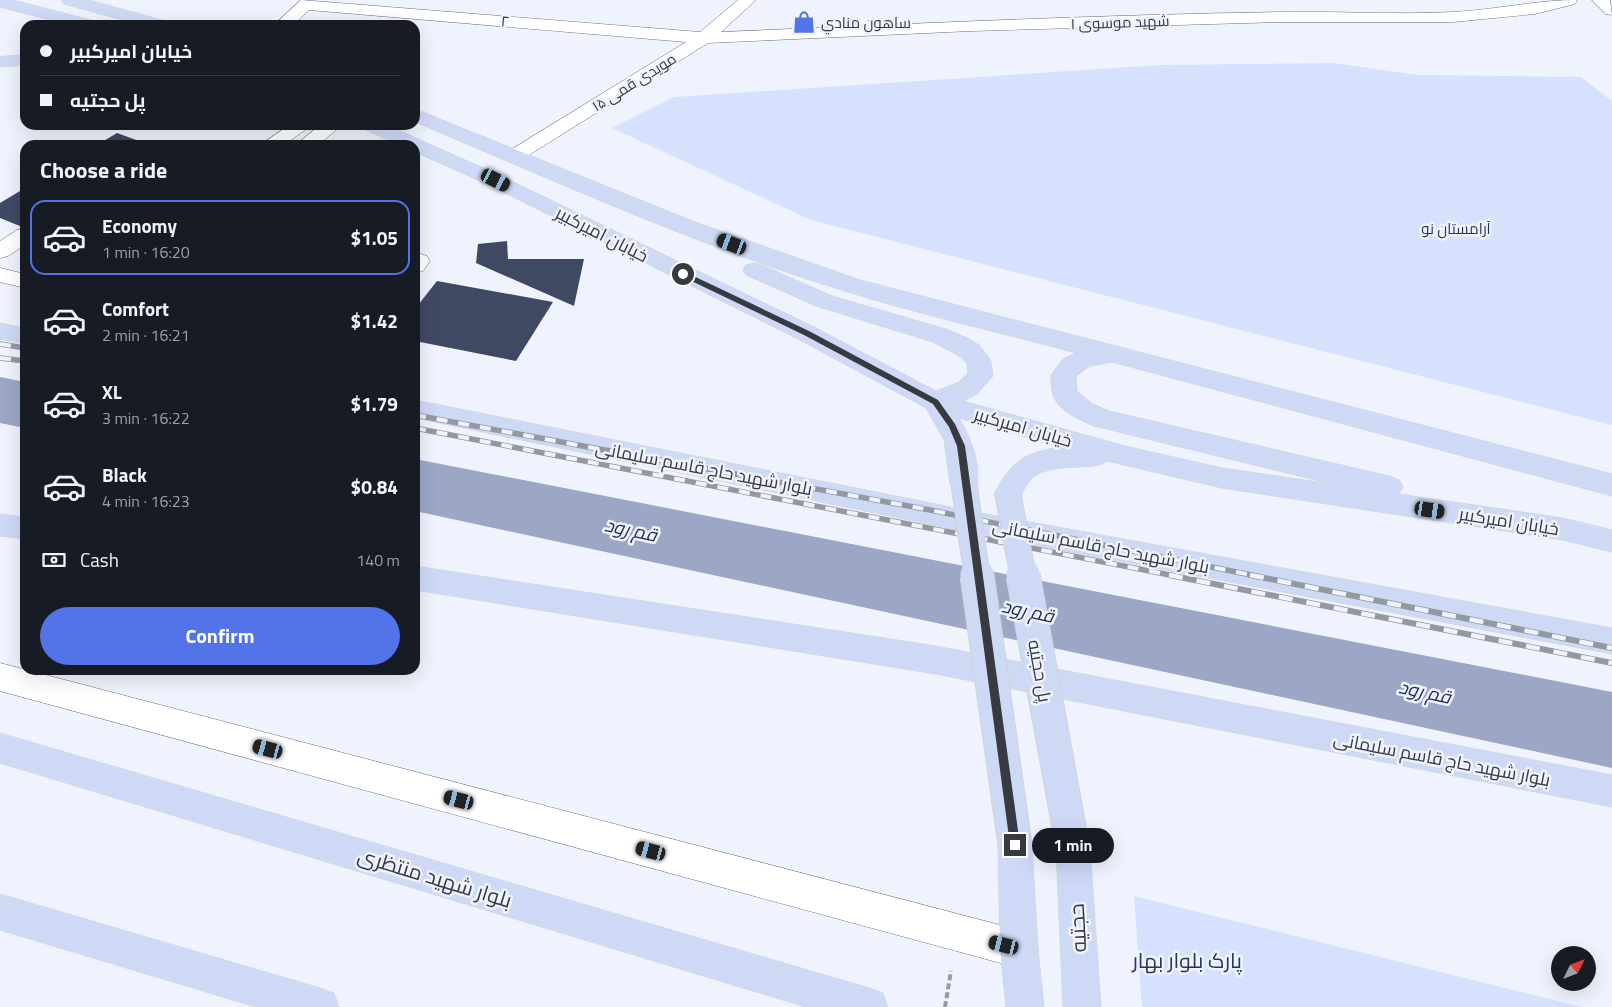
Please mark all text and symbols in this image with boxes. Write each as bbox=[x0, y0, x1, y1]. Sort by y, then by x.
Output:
street label: ۲ bbox=[500, 9, 510, 33]
shop icon: ساهون منادي bbox=[791, 9, 817, 35]
street label: شهید موسوی ۱ bbox=[1070, 9, 1170, 35]
place label: ساهون منادي bbox=[821, 11, 911, 35]
text: خیابان امیرکبیر bbox=[70, 36, 192, 65]
street label: مویدی قمی ۱۵ bbox=[587, 47, 681, 117]
text: پل حجتیه bbox=[70, 85, 146, 114]
text: Choose a ride bbox=[40, 153, 167, 187]
car bbox=[479, 167, 512, 193]
street label: خیابان امیرکبیر bbox=[550, 199, 653, 269]
text: Economy bbox=[102, 211, 177, 240]
icon: car bbox=[42, 215, 87, 260]
park label: آرامستان نو bbox=[1421, 217, 1491, 240]
text: $1.05 bbox=[351, 223, 398, 252]
car bbox=[715, 232, 748, 256]
text: 1 min · 16:20 bbox=[102, 240, 190, 264]
route start bbox=[672, 263, 694, 285]
text: Comfort bbox=[102, 294, 169, 323]
icon: car bbox=[42, 298, 87, 343]
text: $1.42 bbox=[351, 306, 398, 335]
text: 2 min · 16:21 bbox=[102, 323, 190, 347]
text: XL bbox=[102, 377, 122, 406]
icon: car bbox=[42, 381, 87, 426]
text: $1.79 bbox=[351, 389, 398, 418]
street label: خیابان امیرکبیر bbox=[970, 400, 1075, 454]
text: 3 min · 16:22 bbox=[102, 406, 190, 430]
street label: بلوار شهید حاج قاسم سلیمانی bbox=[593, 434, 815, 502]
text: Black bbox=[102, 460, 147, 489]
icon: car bbox=[42, 464, 87, 509]
text: $0.84 bbox=[351, 472, 398, 501]
text: 4 min · 16:23 bbox=[102, 489, 190, 513]
car bbox=[1414, 500, 1445, 520]
street label: خیابان امیرکبیر bbox=[1456, 500, 1561, 542]
water label: قم رود bbox=[602, 509, 661, 549]
street label: بلوار شهید حاج قاسم سلیمانی bbox=[990, 512, 1212, 580]
text: Cash bbox=[80, 545, 119, 574]
icon: cash bbox=[40, 546, 68, 574]
text: 140 m bbox=[356, 548, 400, 572]
water label: قم رود bbox=[999, 590, 1058, 630]
button: Confirm bbox=[40, 607, 400, 665]
street label: پل حجتیه bbox=[1021, 638, 1059, 705]
water label: قم رود bbox=[1396, 671, 1455, 711]
street label: بلوار شهید حاج قاسم سلیمانی bbox=[1331, 725, 1553, 793]
car bbox=[251, 738, 284, 760]
car bbox=[442, 789, 475, 811]
callout: 1 min bbox=[1032, 828, 1115, 862]
text: 1 min bbox=[1054, 833, 1092, 857]
route end bbox=[1004, 834, 1026, 856]
street label: بلوار شهید منتظری bbox=[354, 838, 516, 916]
car bbox=[634, 840, 667, 862]
street label: حجتیه bbox=[1060, 903, 1094, 953]
car bbox=[987, 934, 1020, 956]
park label: پارک بلوار بهار bbox=[1131, 944, 1242, 976]
north arrow bbox=[1551, 946, 1596, 991]
map controls bbox=[1551, 946, 1596, 991]

